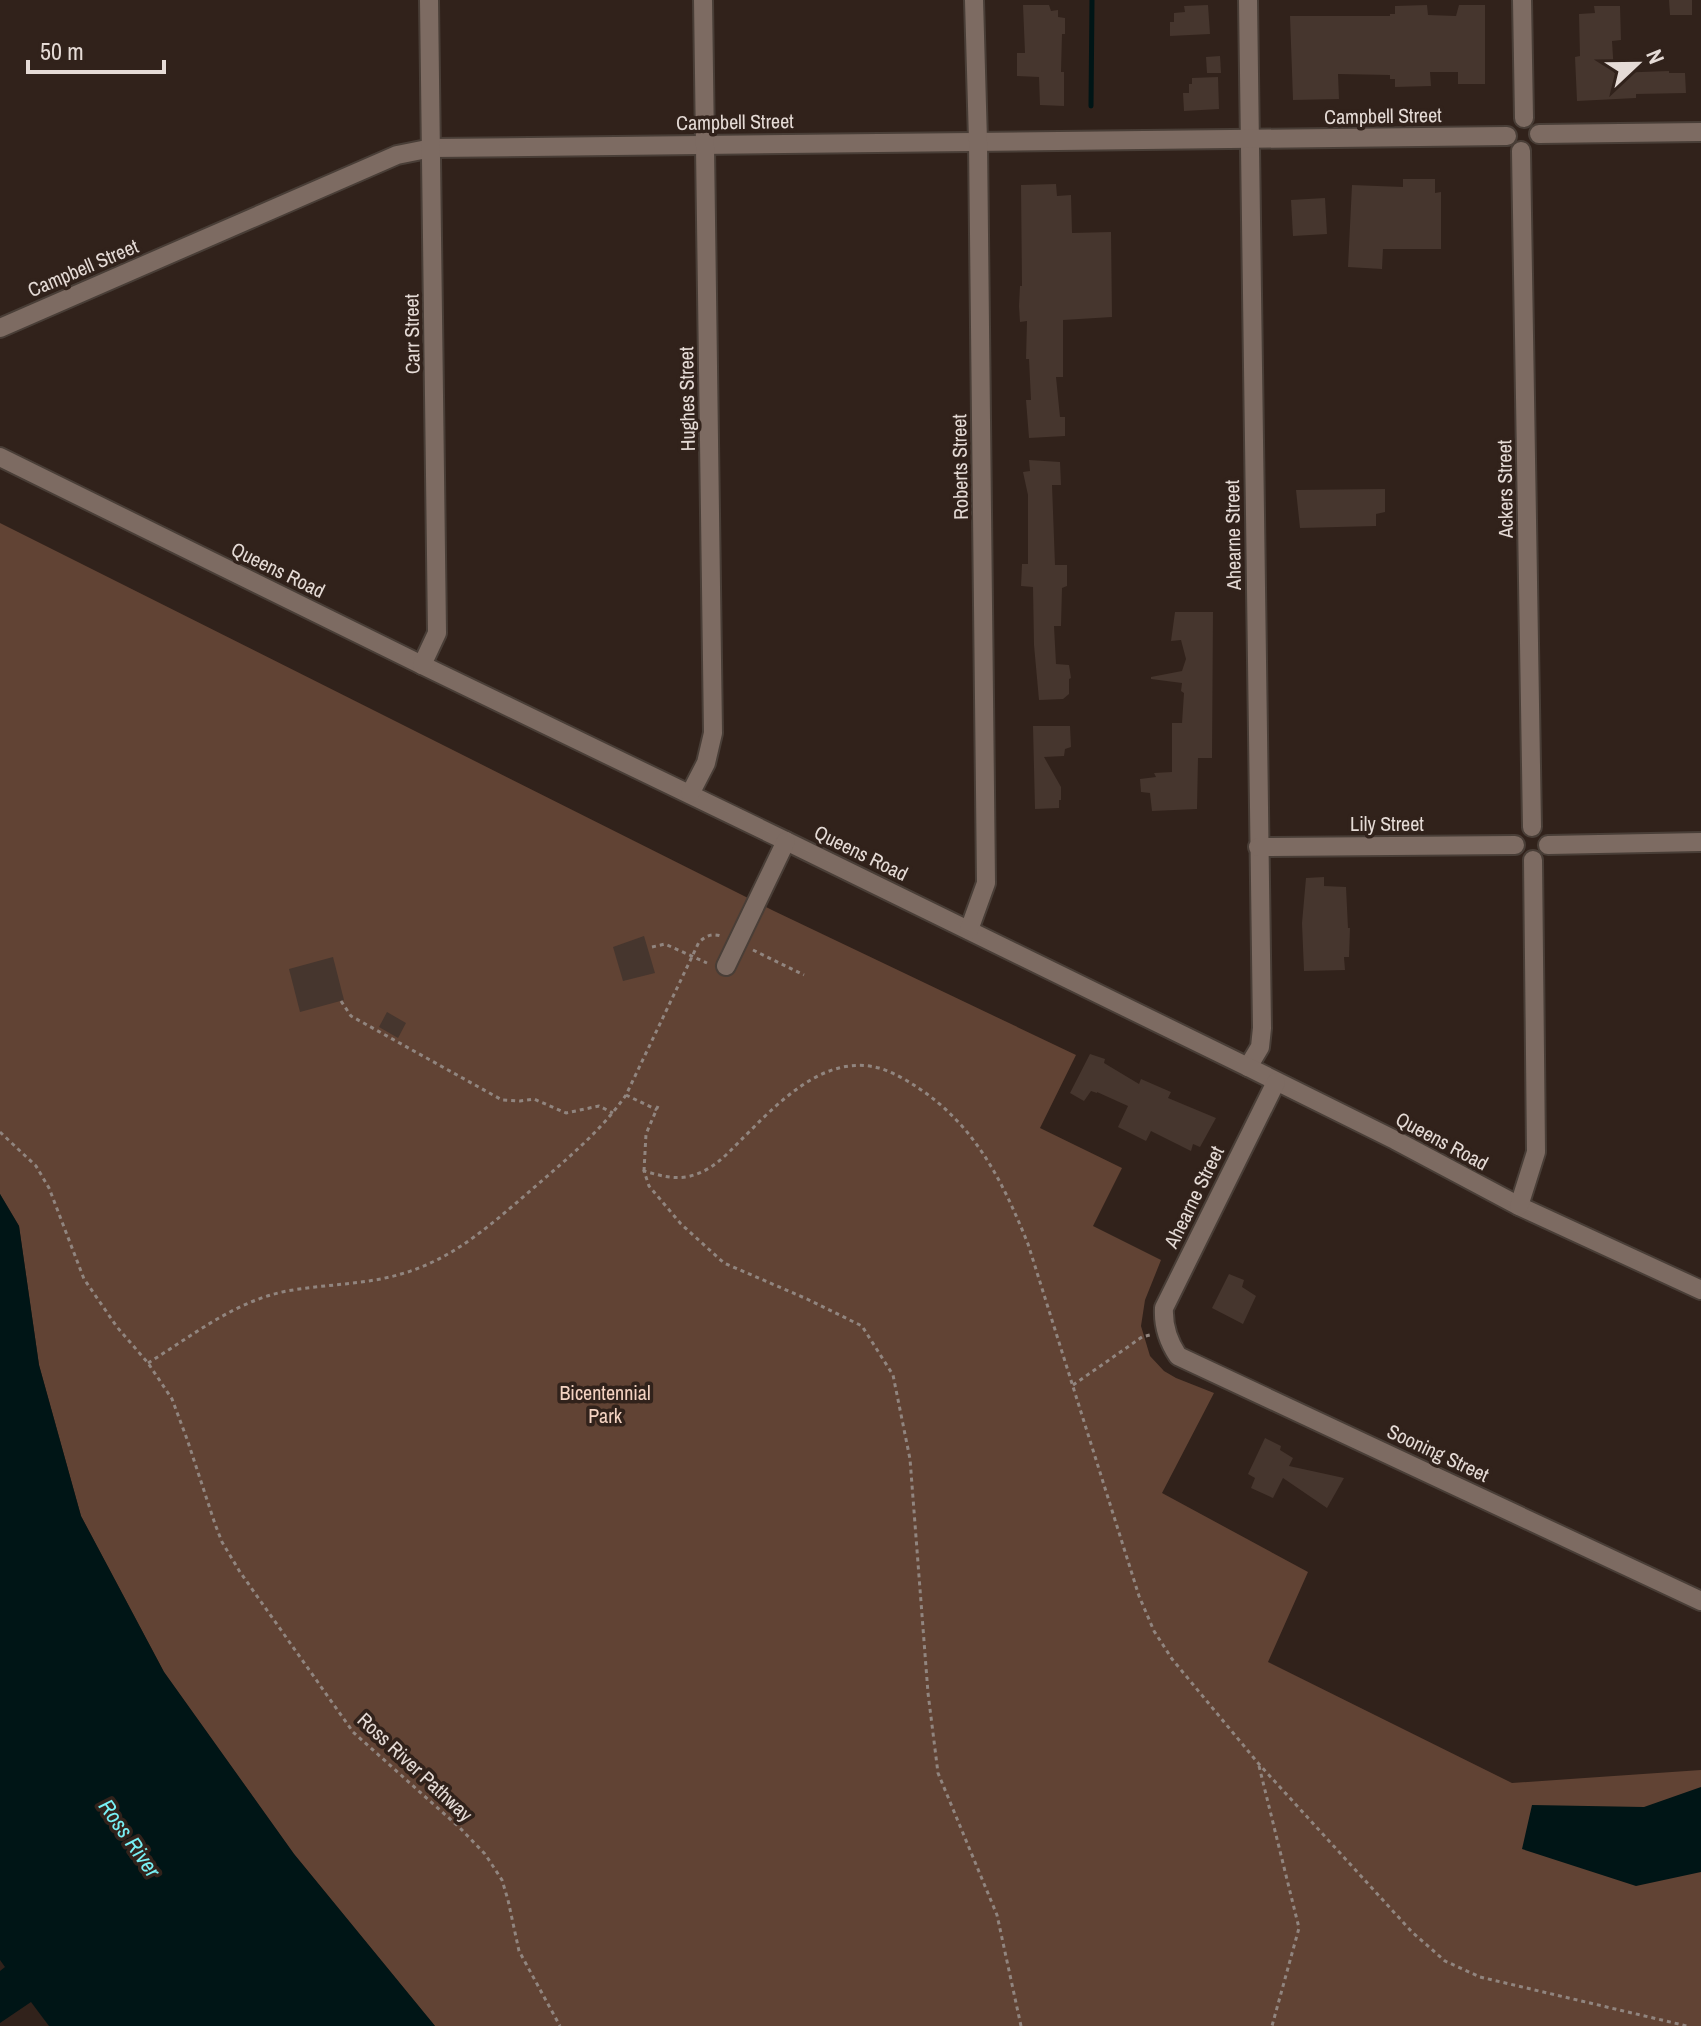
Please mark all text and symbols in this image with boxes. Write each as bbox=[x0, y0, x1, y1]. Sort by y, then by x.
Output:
scale bar bbox=[28, 24, 164, 74]
north arrow bbox=[1597, 24, 1677, 104]
text: 50 m bbox=[40, 35, 84, 67]
text: N bbox=[1639, 45, 1672, 68]
street label: Campbell Street bbox=[1324, 101, 1442, 130]
street label: Campbell Street bbox=[676, 107, 794, 136]
street label: Campbell Street bbox=[23, 232, 143, 303]
street label: Carr Street bbox=[397, 293, 426, 374]
street label: Hughes Street bbox=[672, 346, 701, 452]
street label: Roberts Street bbox=[945, 413, 974, 520]
street label: Ackers Street bbox=[1490, 439, 1519, 539]
street label: Ahearne Street bbox=[1218, 479, 1247, 591]
street label: Queens Road bbox=[227, 535, 330, 604]
street label: Lily Street bbox=[1350, 810, 1424, 837]
street label: Queens Road bbox=[810, 818, 913, 887]
street label: Queens Road bbox=[1391, 1105, 1493, 1176]
street label: Ahearne Street bbox=[1157, 1141, 1230, 1253]
park label: Bicentennial Park bbox=[559, 1379, 651, 1429]
street label: Sooning Street bbox=[1383, 1417, 1494, 1488]
street label: Ross River Pathway bbox=[352, 1706, 479, 1828]
water label: Ross River bbox=[92, 1793, 168, 1884]

